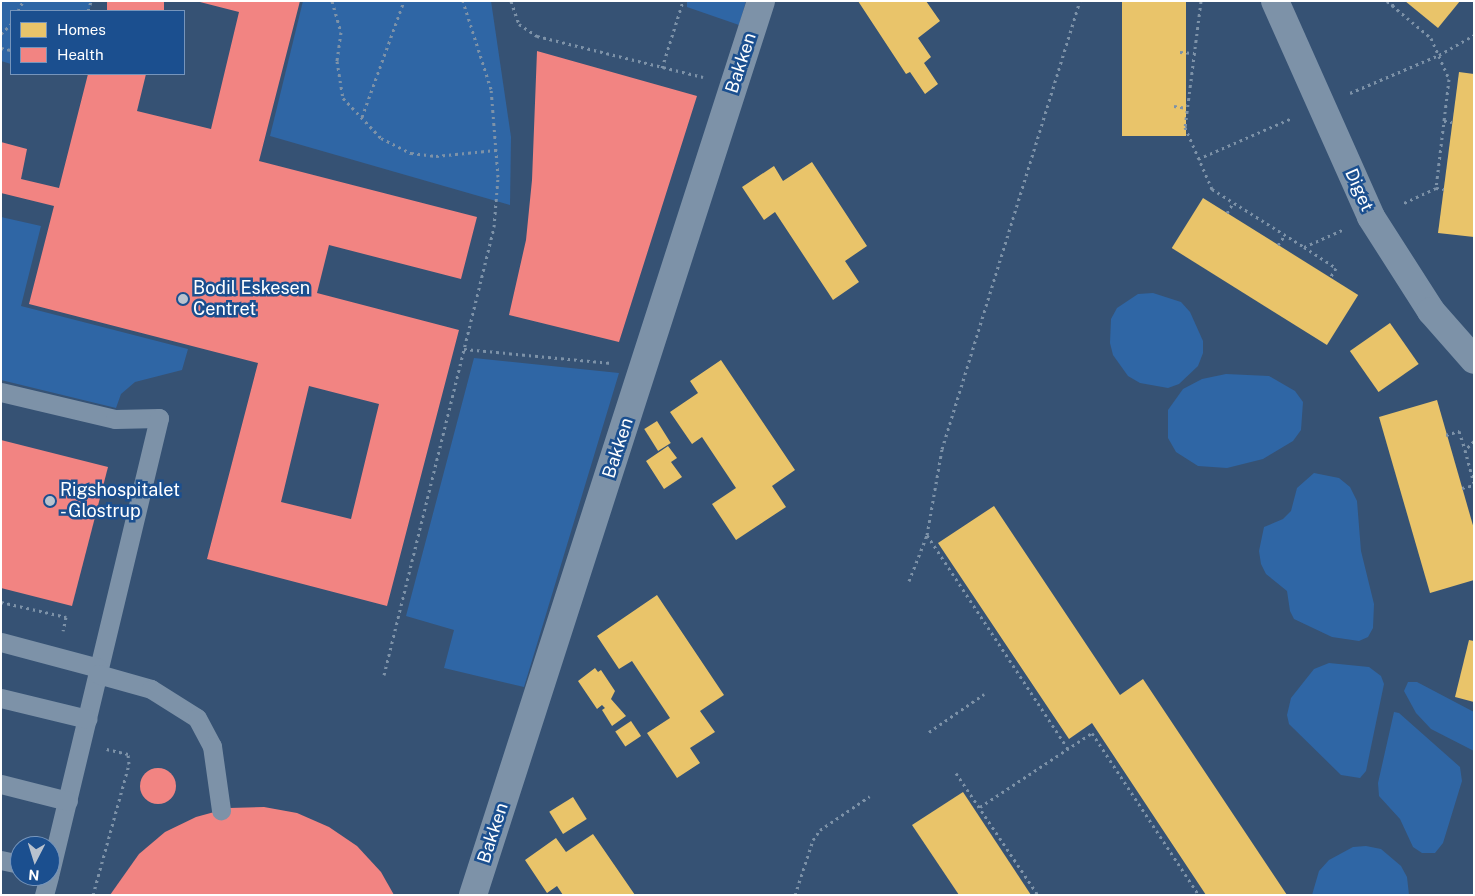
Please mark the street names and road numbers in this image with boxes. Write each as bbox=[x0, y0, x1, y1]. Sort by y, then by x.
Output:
street label: Bakken bbox=[721, 30, 761, 96]
street label: Diget bbox=[1340, 165, 1378, 215]
street label: Bakken bbox=[598, 415, 638, 481]
street label: Bakken bbox=[473, 800, 513, 866]

